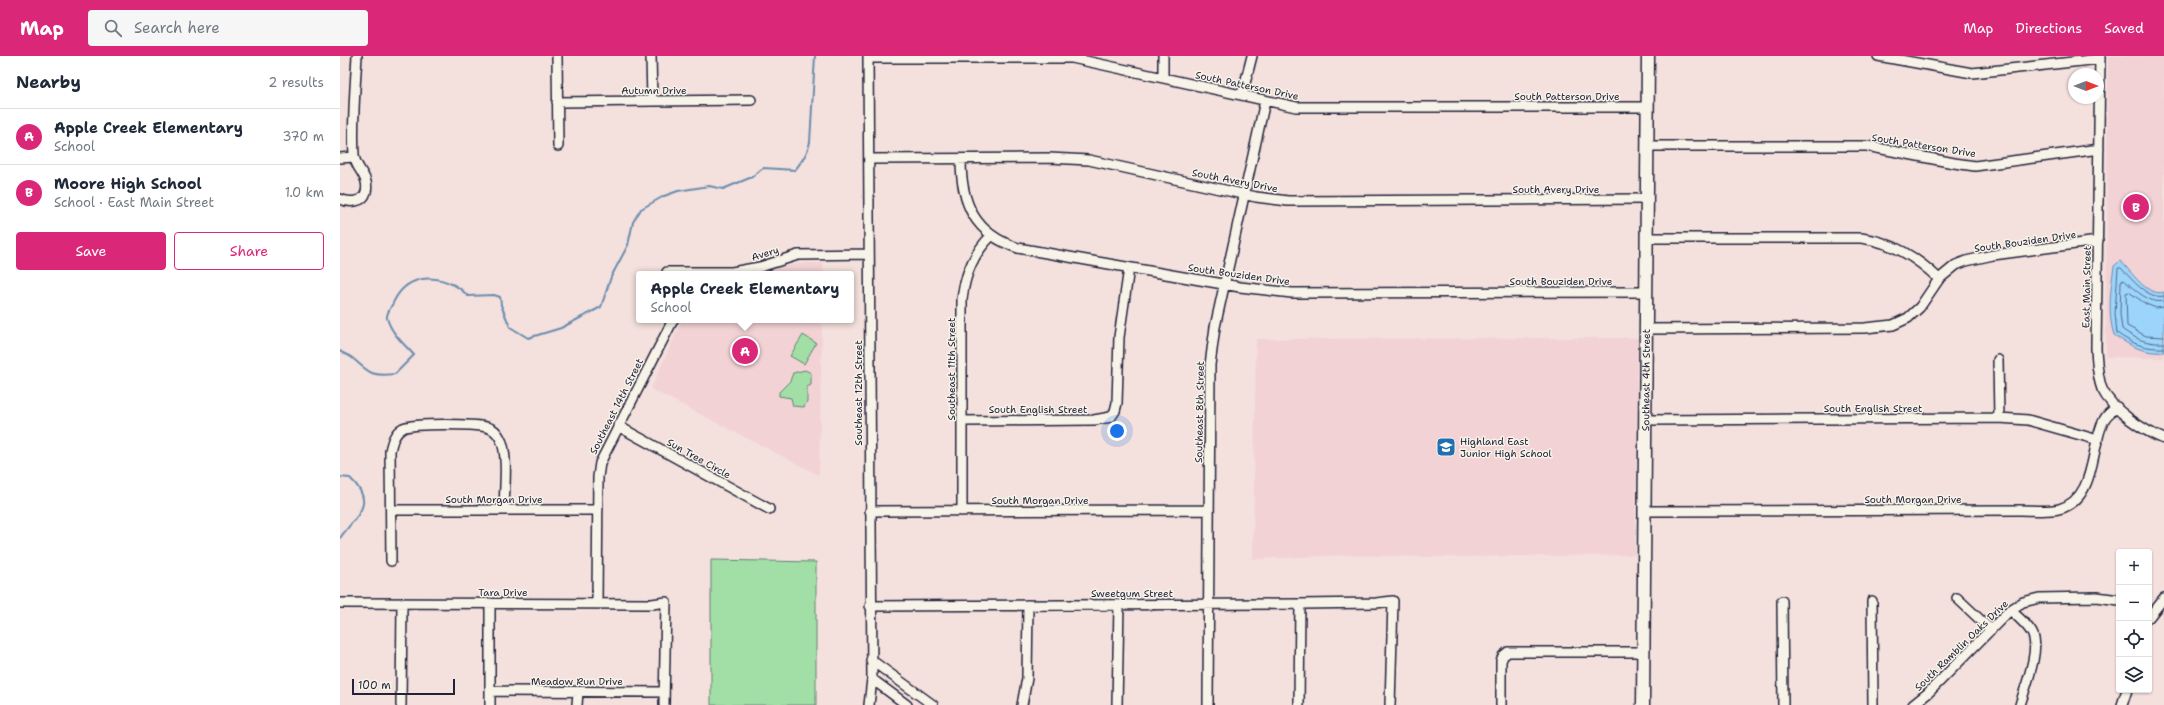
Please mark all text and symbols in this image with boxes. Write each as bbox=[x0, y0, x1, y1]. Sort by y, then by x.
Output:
search box bbox=[88, 10, 368, 46]
text: Map bbox=[20, 16, 64, 41]
icon: search bbox=[102, 17, 124, 39]
text: Search here bbox=[134, 18, 220, 38]
text: Map bbox=[1964, 19, 1994, 37]
text: Directions bbox=[2016, 19, 2082, 37]
text: Saved bbox=[2104, 19, 2144, 37]
street label: South Patterson Drive bbox=[1194, 68, 1300, 103]
north arrow bbox=[2068, 68, 2104, 104]
text: Nearby bbox=[16, 71, 81, 93]
text: 2 results bbox=[268, 74, 324, 91]
street label: Autumn Drive bbox=[621, 84, 687, 97]
street label: South Patterson Drive bbox=[1514, 90, 1620, 103]
text: Apple Creek Elementary bbox=[54, 118, 243, 138]
text: A bbox=[24, 128, 34, 145]
text: 370 m bbox=[282, 128, 324, 145]
street label: South Patterson Drive bbox=[1871, 131, 1977, 160]
text: School bbox=[54, 138, 95, 155]
street label: South Avery Drive bbox=[1191, 166, 1279, 195]
text: Moore High School bbox=[54, 174, 202, 194]
street label: South Avery Drive bbox=[1513, 183, 1600, 196]
text: B bbox=[25, 184, 33, 201]
text: 1.0 km bbox=[285, 184, 324, 201]
pin: B bbox=[2123, 192, 2149, 222]
text: School · East Main Street bbox=[54, 194, 214, 211]
street label: South Bouziden Drive bbox=[1973, 228, 2077, 255]
button: Save bbox=[16, 232, 166, 270]
button: Share bbox=[174, 232, 324, 270]
street label: Avery bbox=[750, 243, 781, 264]
street label: East Main Street bbox=[2079, 246, 2094, 328]
street label: South Bouziden Drive bbox=[1187, 261, 1291, 288]
popup bbox=[636, 271, 854, 323]
street label: South Bouziden Drive bbox=[1510, 275, 1613, 288]
text: Apple Creek Elementary bbox=[651, 279, 839, 299]
text: School bbox=[651, 299, 691, 316]
street label: Southeast 11th Street bbox=[945, 318, 958, 420]
street label: Southeast 4th Street bbox=[1639, 329, 1653, 431]
pin: A bbox=[732, 336, 758, 366]
street label: Southeast 12th Street bbox=[852, 340, 865, 446]
street label: Southeast 14th Street bbox=[587, 356, 646, 456]
street label: Southeast 8th Street bbox=[1192, 361, 1207, 463]
street label: South English Street bbox=[1824, 402, 1922, 415]
street label: South English Street bbox=[989, 403, 1087, 416]
your location bbox=[1107, 421, 1127, 441]
place label: Highland East Junior High School bbox=[1460, 435, 1552, 460]
street label: Sun Tree Circle bbox=[665, 436, 733, 481]
school or university icon: Highland East Junior High School bbox=[1435, 436, 1457, 458]
street label: South Morgan Drive bbox=[445, 493, 543, 506]
street label: South Morgan Drive bbox=[1864, 493, 1962, 506]
street label: South Morgan Drive bbox=[991, 494, 1089, 507]
map controls bbox=[2116, 549, 2152, 693]
button: + bbox=[2116, 549, 2152, 585]
button: − bbox=[2116, 585, 2152, 621]
street label: Tara Drive bbox=[478, 586, 528, 599]
street label: Sweetgum Street bbox=[1091, 587, 1173, 600]
street label: South Ramblin Oaks Drive bbox=[1912, 597, 2011, 694]
button: locate bbox=[2116, 621, 2152, 657]
button: layers bbox=[2116, 657, 2152, 693]
street label: Meadow Run Drive bbox=[531, 675, 623, 688]
scale bar bbox=[352, 677, 455, 696]
text: 100 m bbox=[358, 678, 391, 693]

